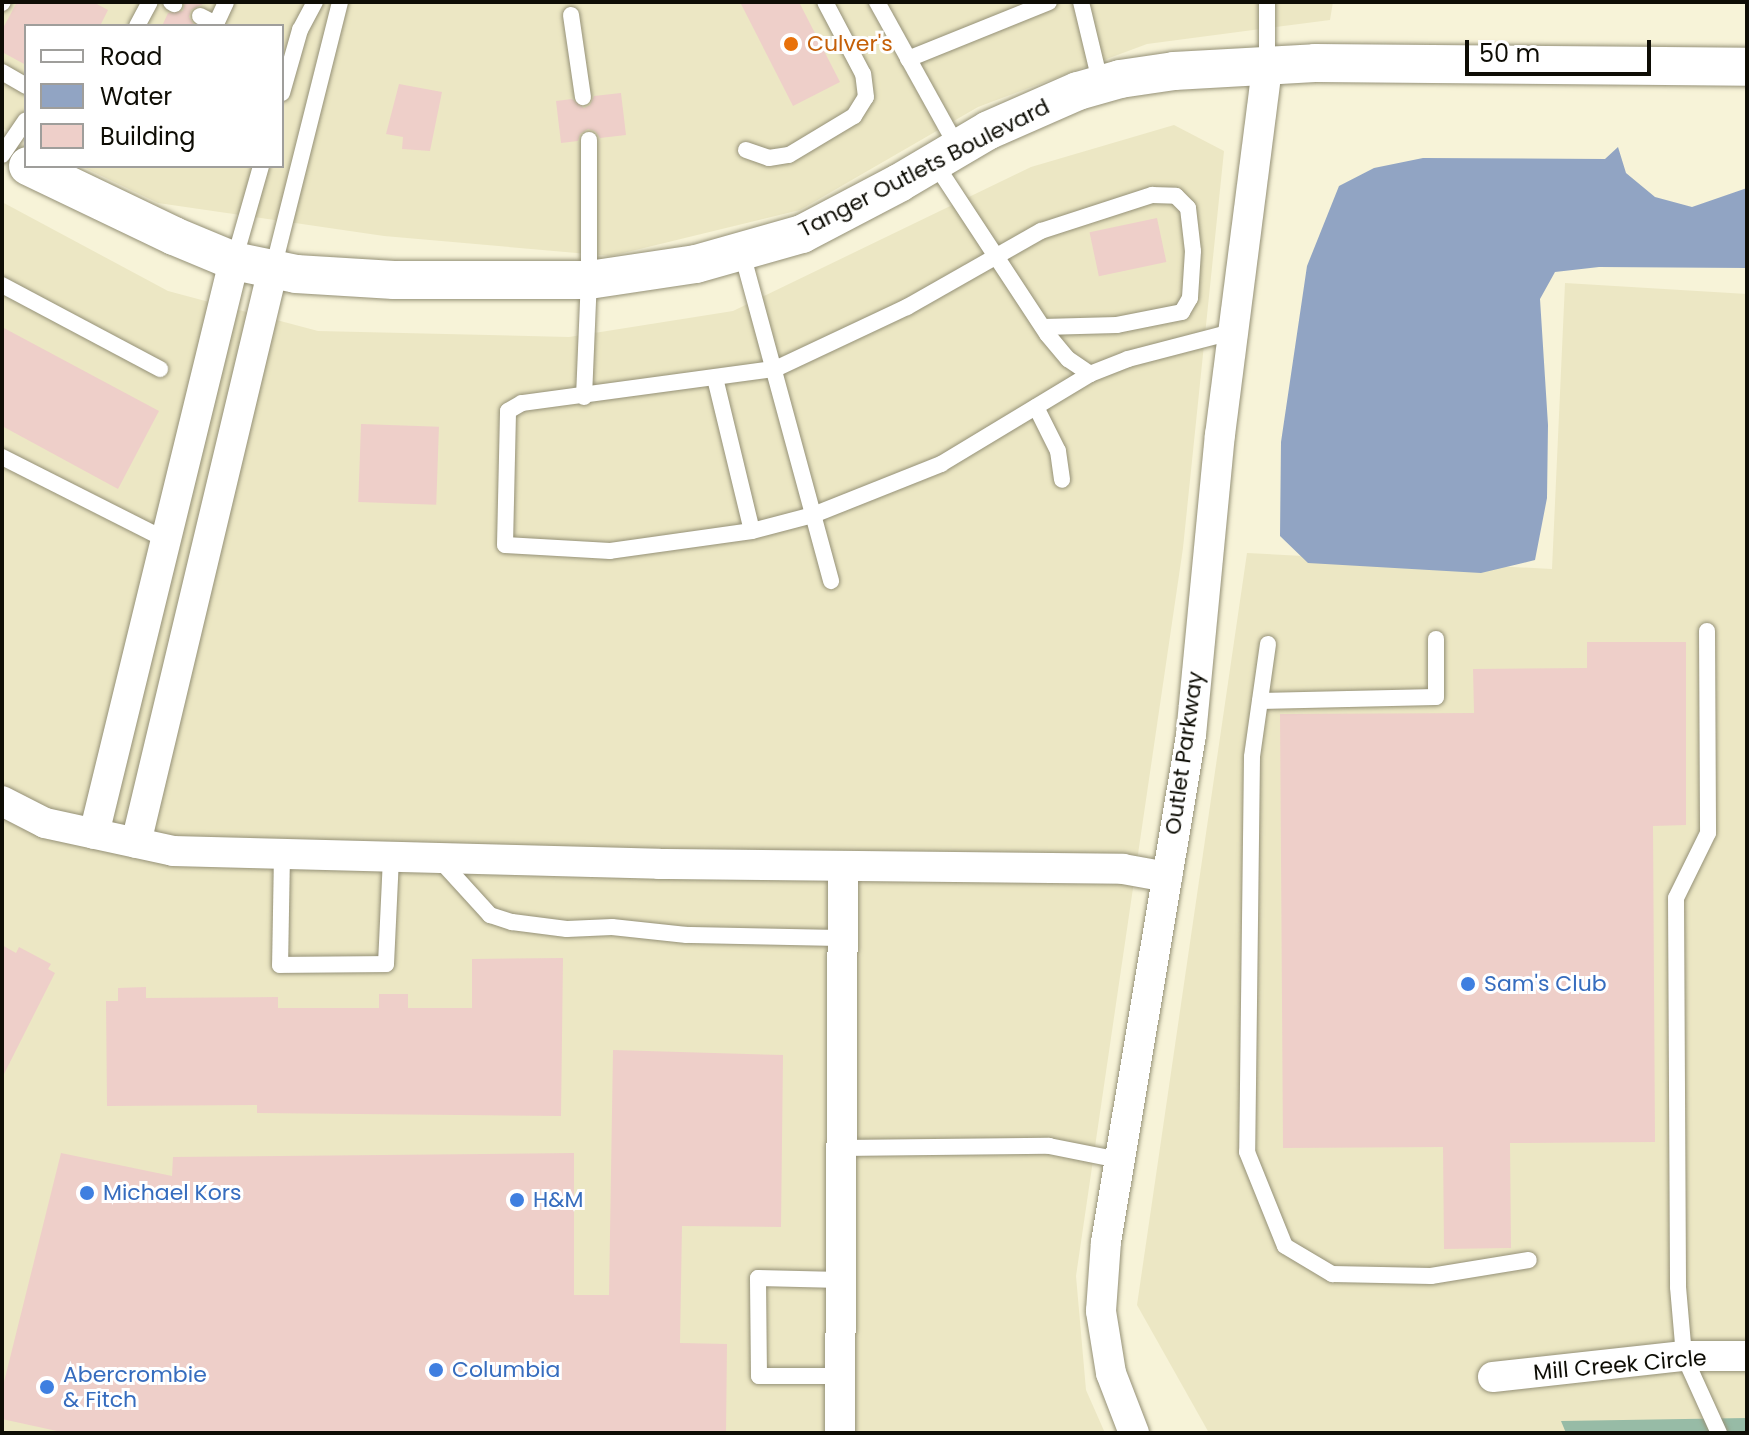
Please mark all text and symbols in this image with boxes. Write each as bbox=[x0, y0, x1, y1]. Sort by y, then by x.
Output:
legend bbox=[24, 24, 284, 168]
scale bar bbox=[1469, 24, 1655, 74]
place label: Culver's bbox=[807, 31, 893, 57]
marker: Culver's bbox=[782, 35, 800, 53]
text: 50 m bbox=[1479, 37, 1540, 70]
text: Road bbox=[100, 40, 162, 73]
text: Water bbox=[100, 80, 172, 113]
street label: Tanger Outlets Boulevard bbox=[794, 93, 1054, 243]
text: Building bbox=[100, 120, 196, 153]
street label: Outlet Parkway bbox=[1159, 670, 1209, 836]
place label: Sam's Club bbox=[1484, 971, 1607, 997]
marker: Sam's Club bbox=[1459, 975, 1477, 993]
place label: Michael Kors bbox=[103, 1180, 242, 1206]
marker: Michael Kors bbox=[78, 1184, 96, 1202]
place label: H&M bbox=[533, 1187, 583, 1213]
marker: H&M bbox=[508, 1191, 526, 1209]
street label: Mill Creek Circle bbox=[1532, 1344, 1708, 1386]
place label: Columbia bbox=[452, 1357, 560, 1383]
place label: Abercrombie & Fitch bbox=[63, 1361, 207, 1412]
marker: Columbia bbox=[427, 1361, 445, 1379]
marker: Abercrombie & Fitch bbox=[38, 1378, 56, 1396]

